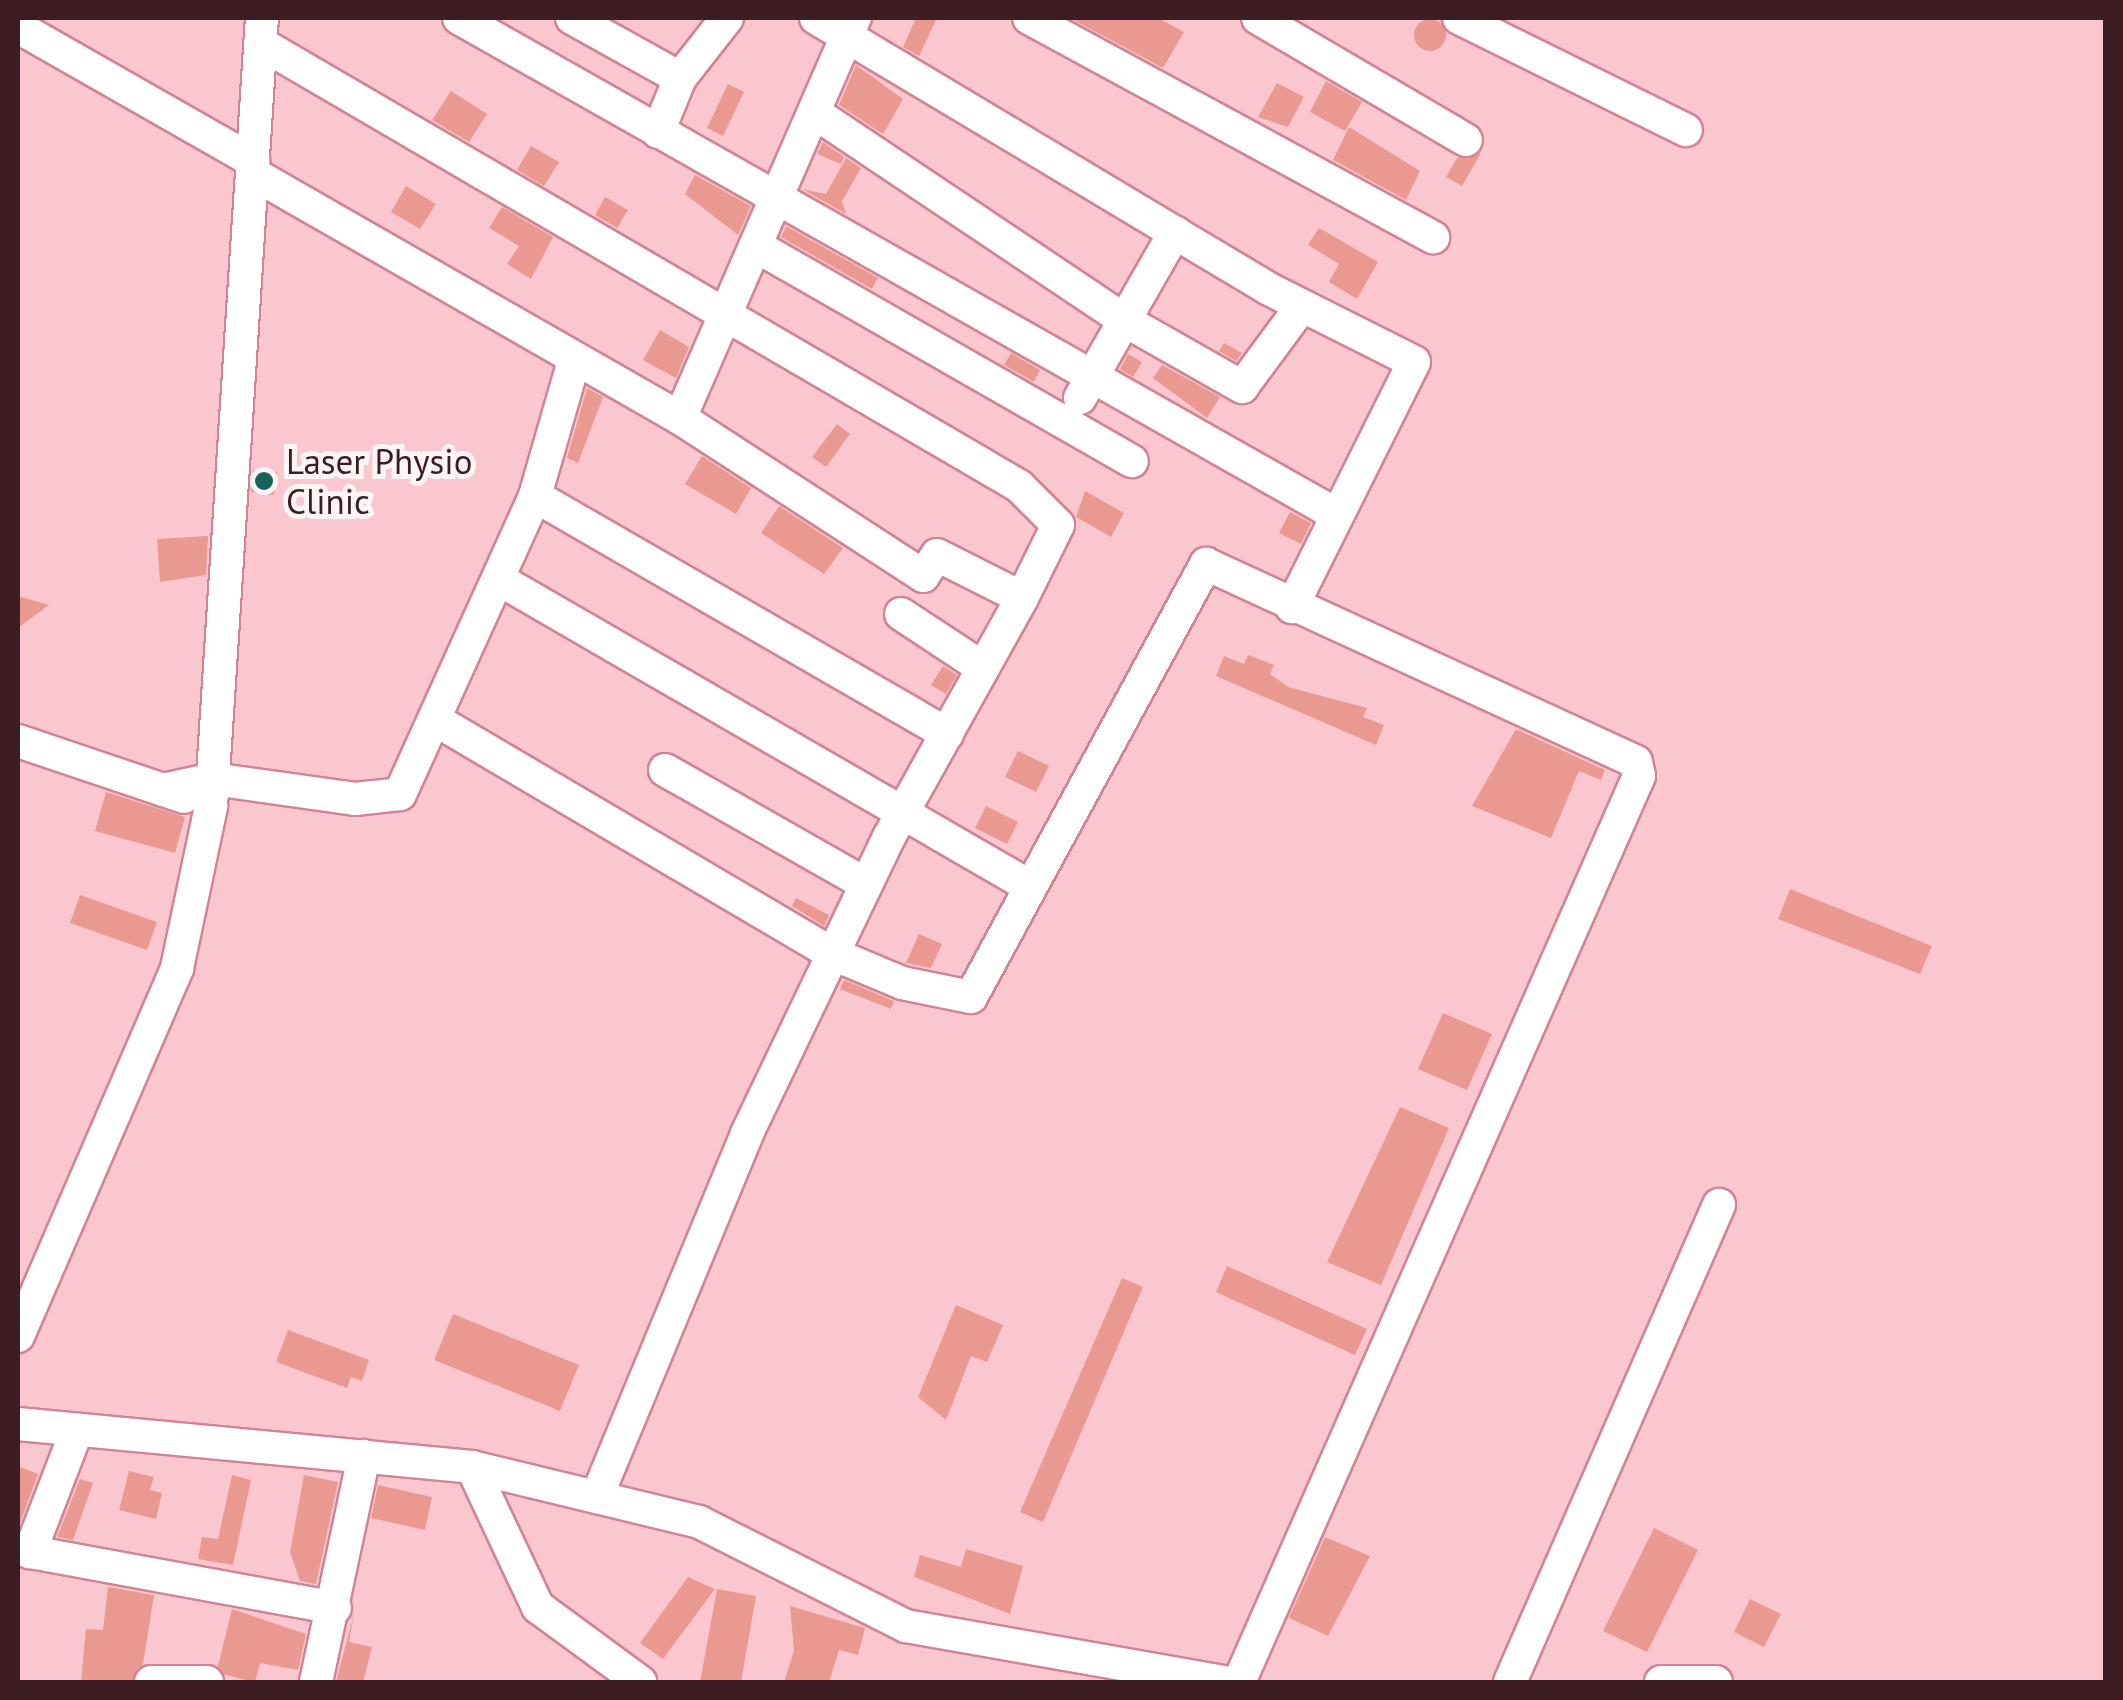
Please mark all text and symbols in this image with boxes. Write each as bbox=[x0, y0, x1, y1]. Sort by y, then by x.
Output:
place label: Laser Physio Clinic bbox=[286, 440, 472, 522]
marker: Laser Physio Clinic bbox=[251, 468, 277, 494]

